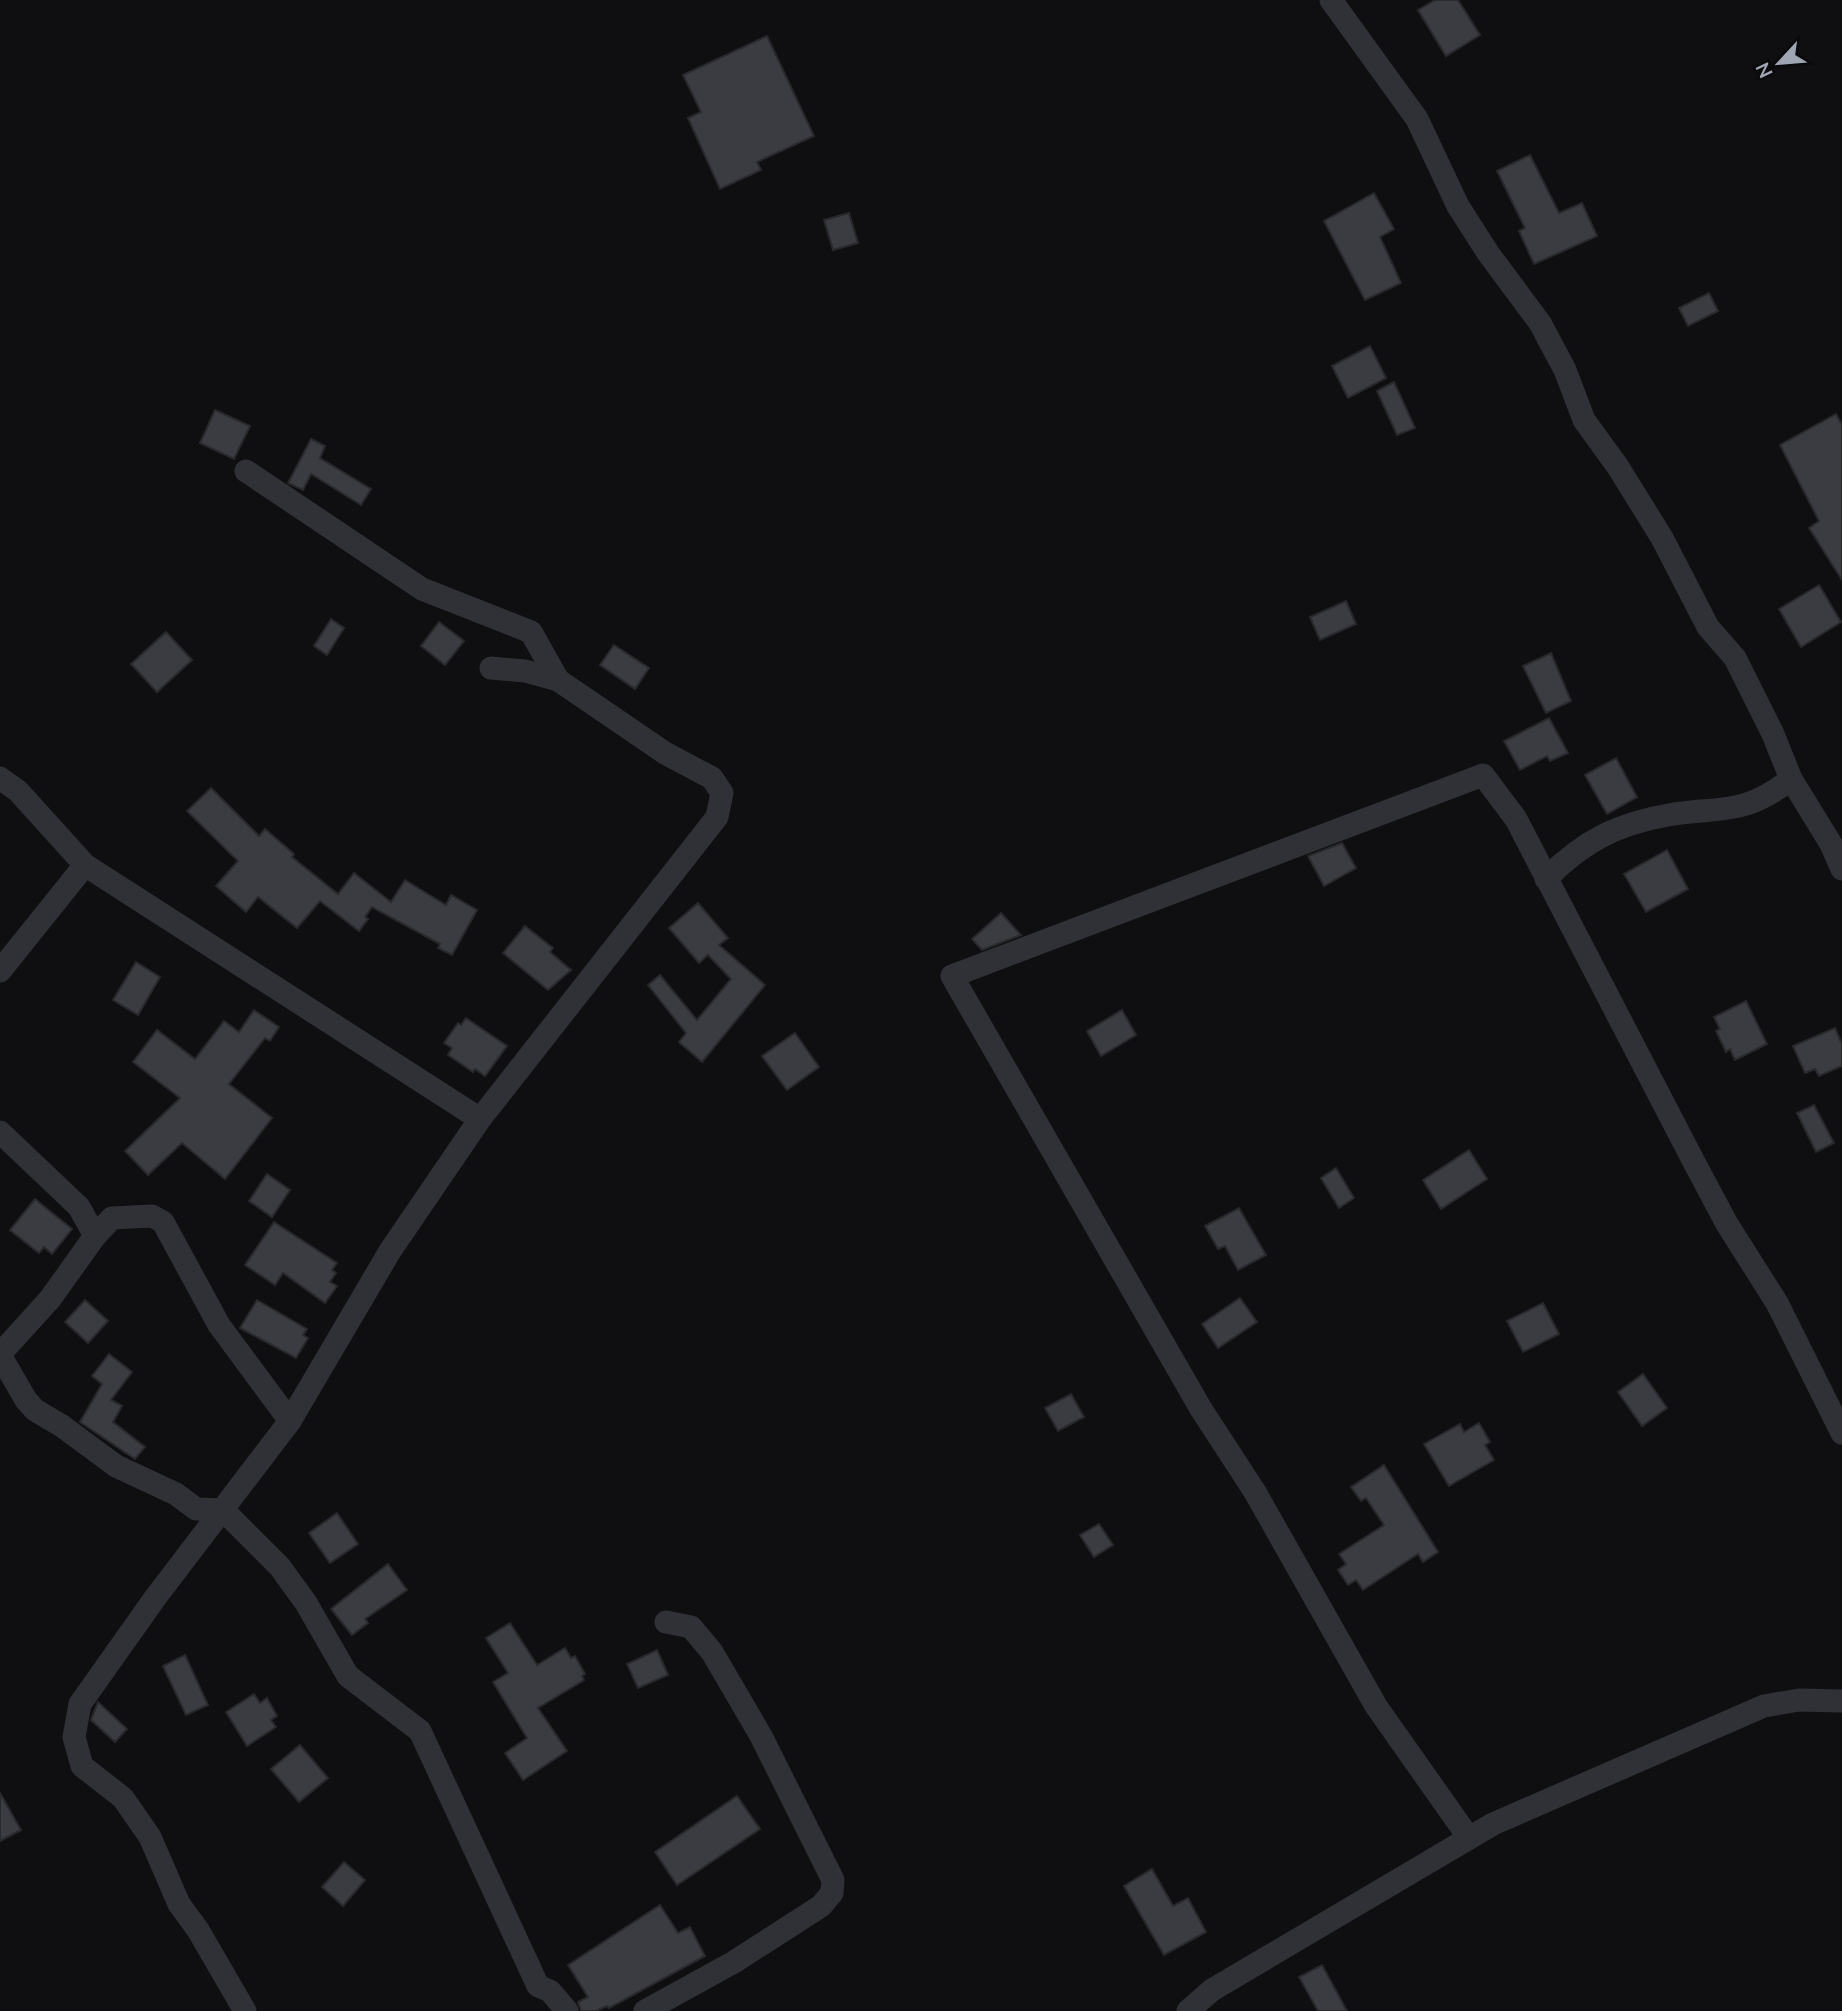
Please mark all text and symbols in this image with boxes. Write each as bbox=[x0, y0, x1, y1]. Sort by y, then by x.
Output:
north arrow bbox=[1744, 28, 1814, 98]
text: N bbox=[1750, 59, 1778, 82]

